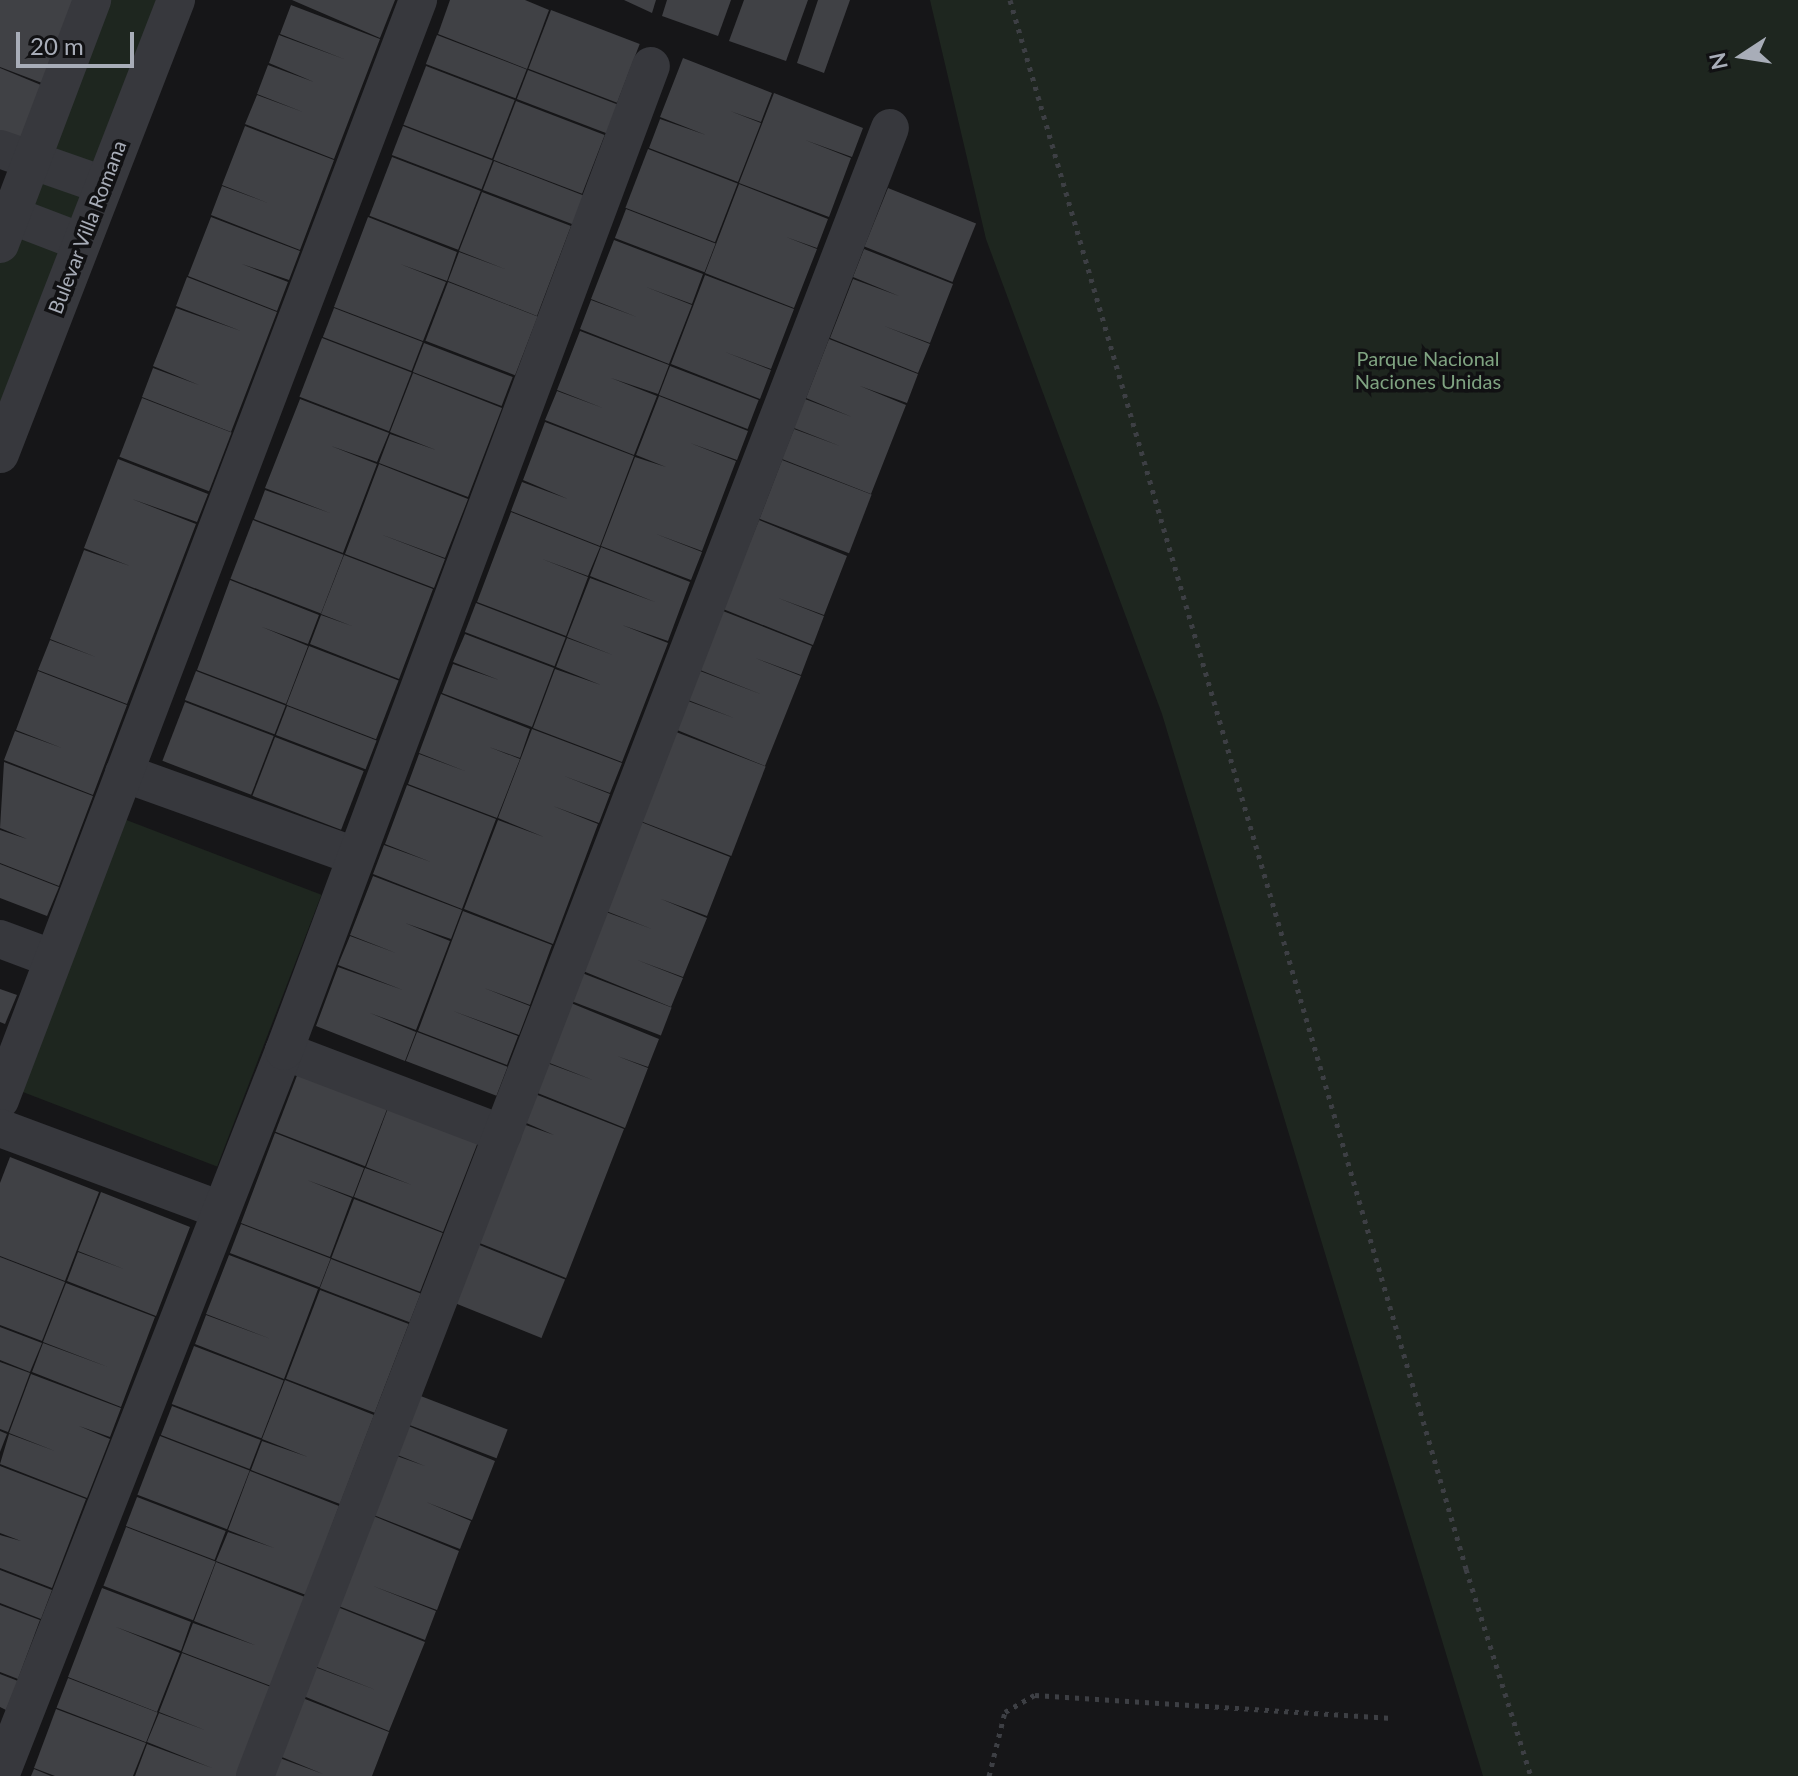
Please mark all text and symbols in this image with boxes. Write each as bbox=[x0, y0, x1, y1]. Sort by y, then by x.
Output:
scale bar bbox=[20, 16, 138, 66]
north arrow bbox=[1702, 16, 1782, 96]
text: 20 m bbox=[30, 31, 84, 60]
text: N bbox=[1703, 50, 1733, 72]
street label: Bulevar Villa Romana bbox=[43, 136, 131, 318]
park label: Parque Nacional Naciones Unidas bbox=[1355, 346, 1501, 393]

